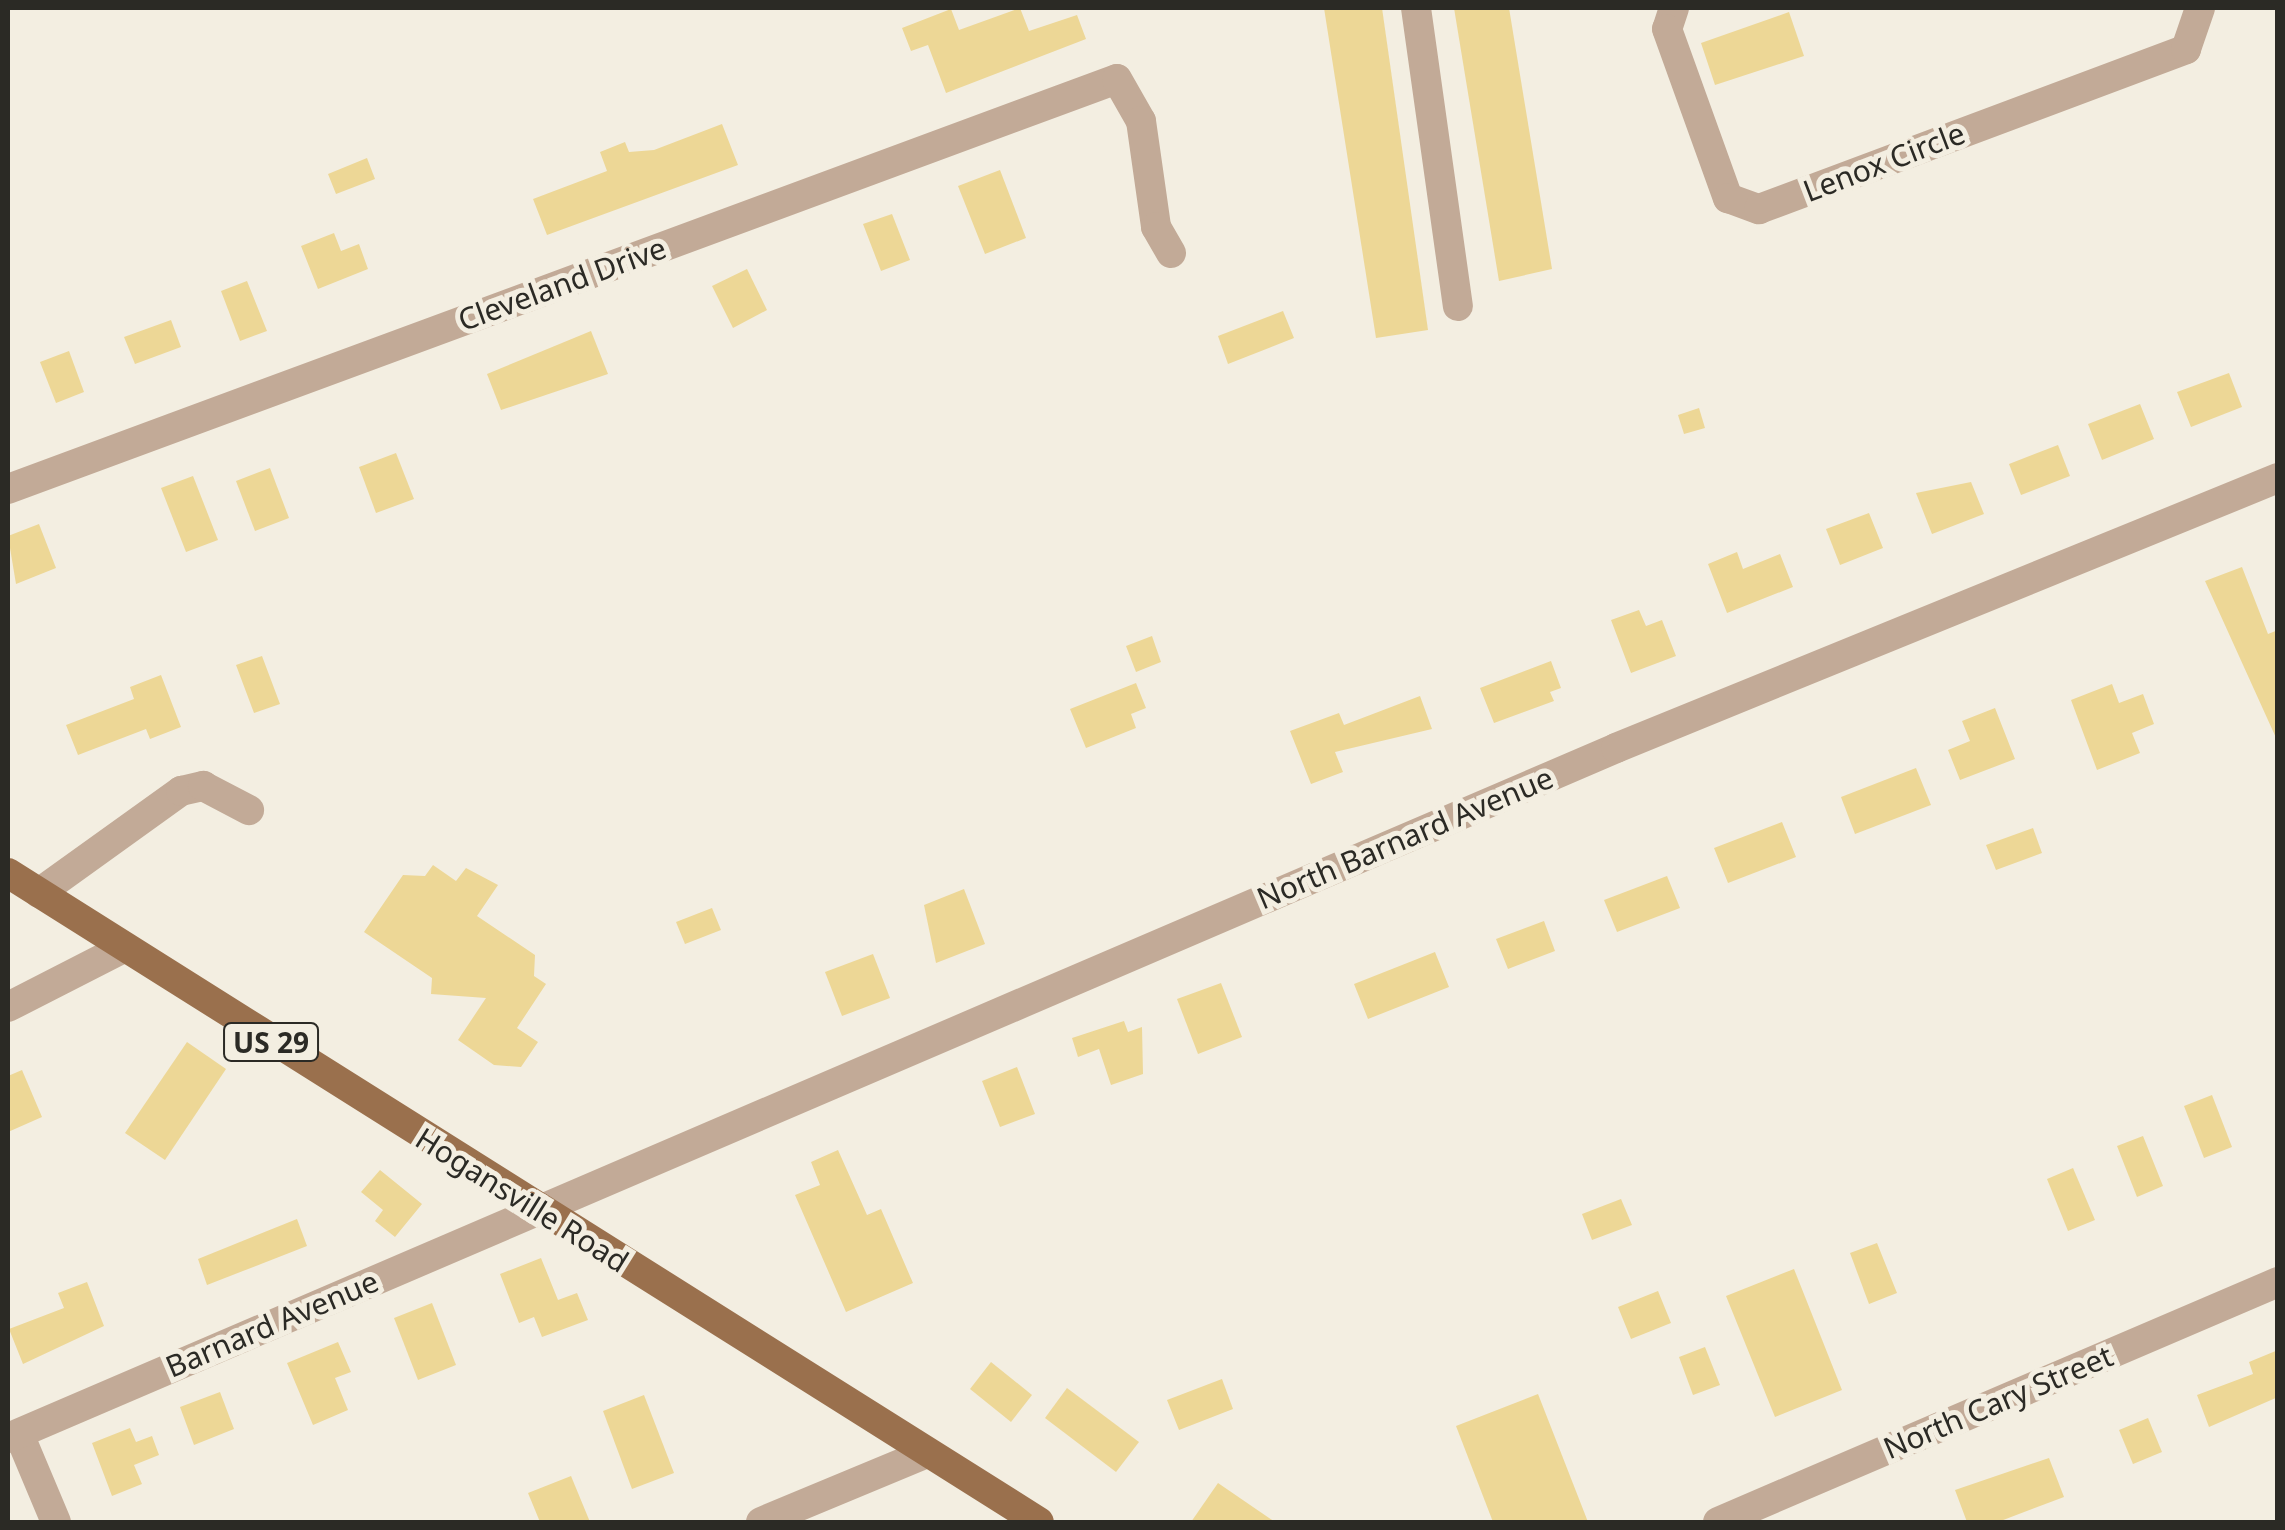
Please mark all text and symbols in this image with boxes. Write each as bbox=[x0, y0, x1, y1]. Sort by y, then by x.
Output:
street label: Lenox Circle bbox=[1798, 115, 1970, 209]
street label: Cleveland Drive bbox=[453, 230, 671, 338]
street label: North Barnard Avenue bbox=[1252, 759, 1558, 917]
road number: US 29 bbox=[221, 1019, 321, 1065]
street label: Hogansville Road bbox=[409, 1120, 635, 1280]
street label: Barnard Avenue bbox=[160, 1263, 384, 1385]
street label: North Cary Street bbox=[1878, 1337, 2118, 1467]

